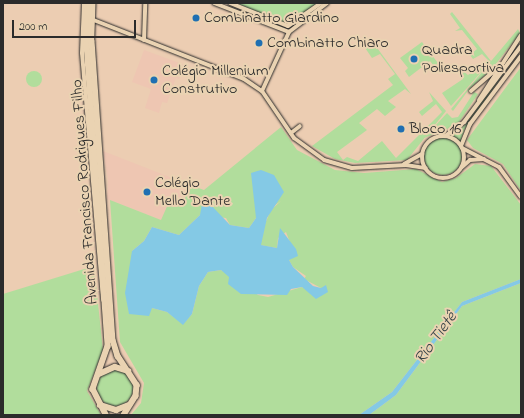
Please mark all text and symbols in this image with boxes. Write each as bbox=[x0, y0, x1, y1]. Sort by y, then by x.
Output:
place label: Combinatto Giardino bbox=[204, 8, 339, 28]
scale bar bbox=[14, 12, 138, 38]
marker: Combinatto Giardino bbox=[191, 13, 201, 23]
text: 200 m bbox=[19, 18, 48, 36]
place label: Combinatto Chiaro bbox=[267, 33, 389, 53]
marker: Combinatto Chiaro bbox=[254, 38, 264, 48]
place label: Quadra Poliesportiva bbox=[422, 40, 504, 78]
marker: Quadra Poliesportiva bbox=[409, 54, 419, 64]
place label: Colégio Millenium Construtivo bbox=[162, 61, 268, 99]
marker: Colégio Millenium Construtivo bbox=[149, 75, 159, 85]
street label: Avenida Francisco Rodrigues Filho bbox=[68, 79, 102, 305]
place label: Bloco 16 bbox=[409, 119, 461, 139]
marker: Bloco 16 bbox=[396, 124, 406, 134]
place label: Colégio Mello Dante bbox=[155, 173, 230, 211]
marker: Colégio Mello Dante bbox=[142, 187, 152, 197]
water label: Rio Tietê bbox=[410, 308, 462, 368]

